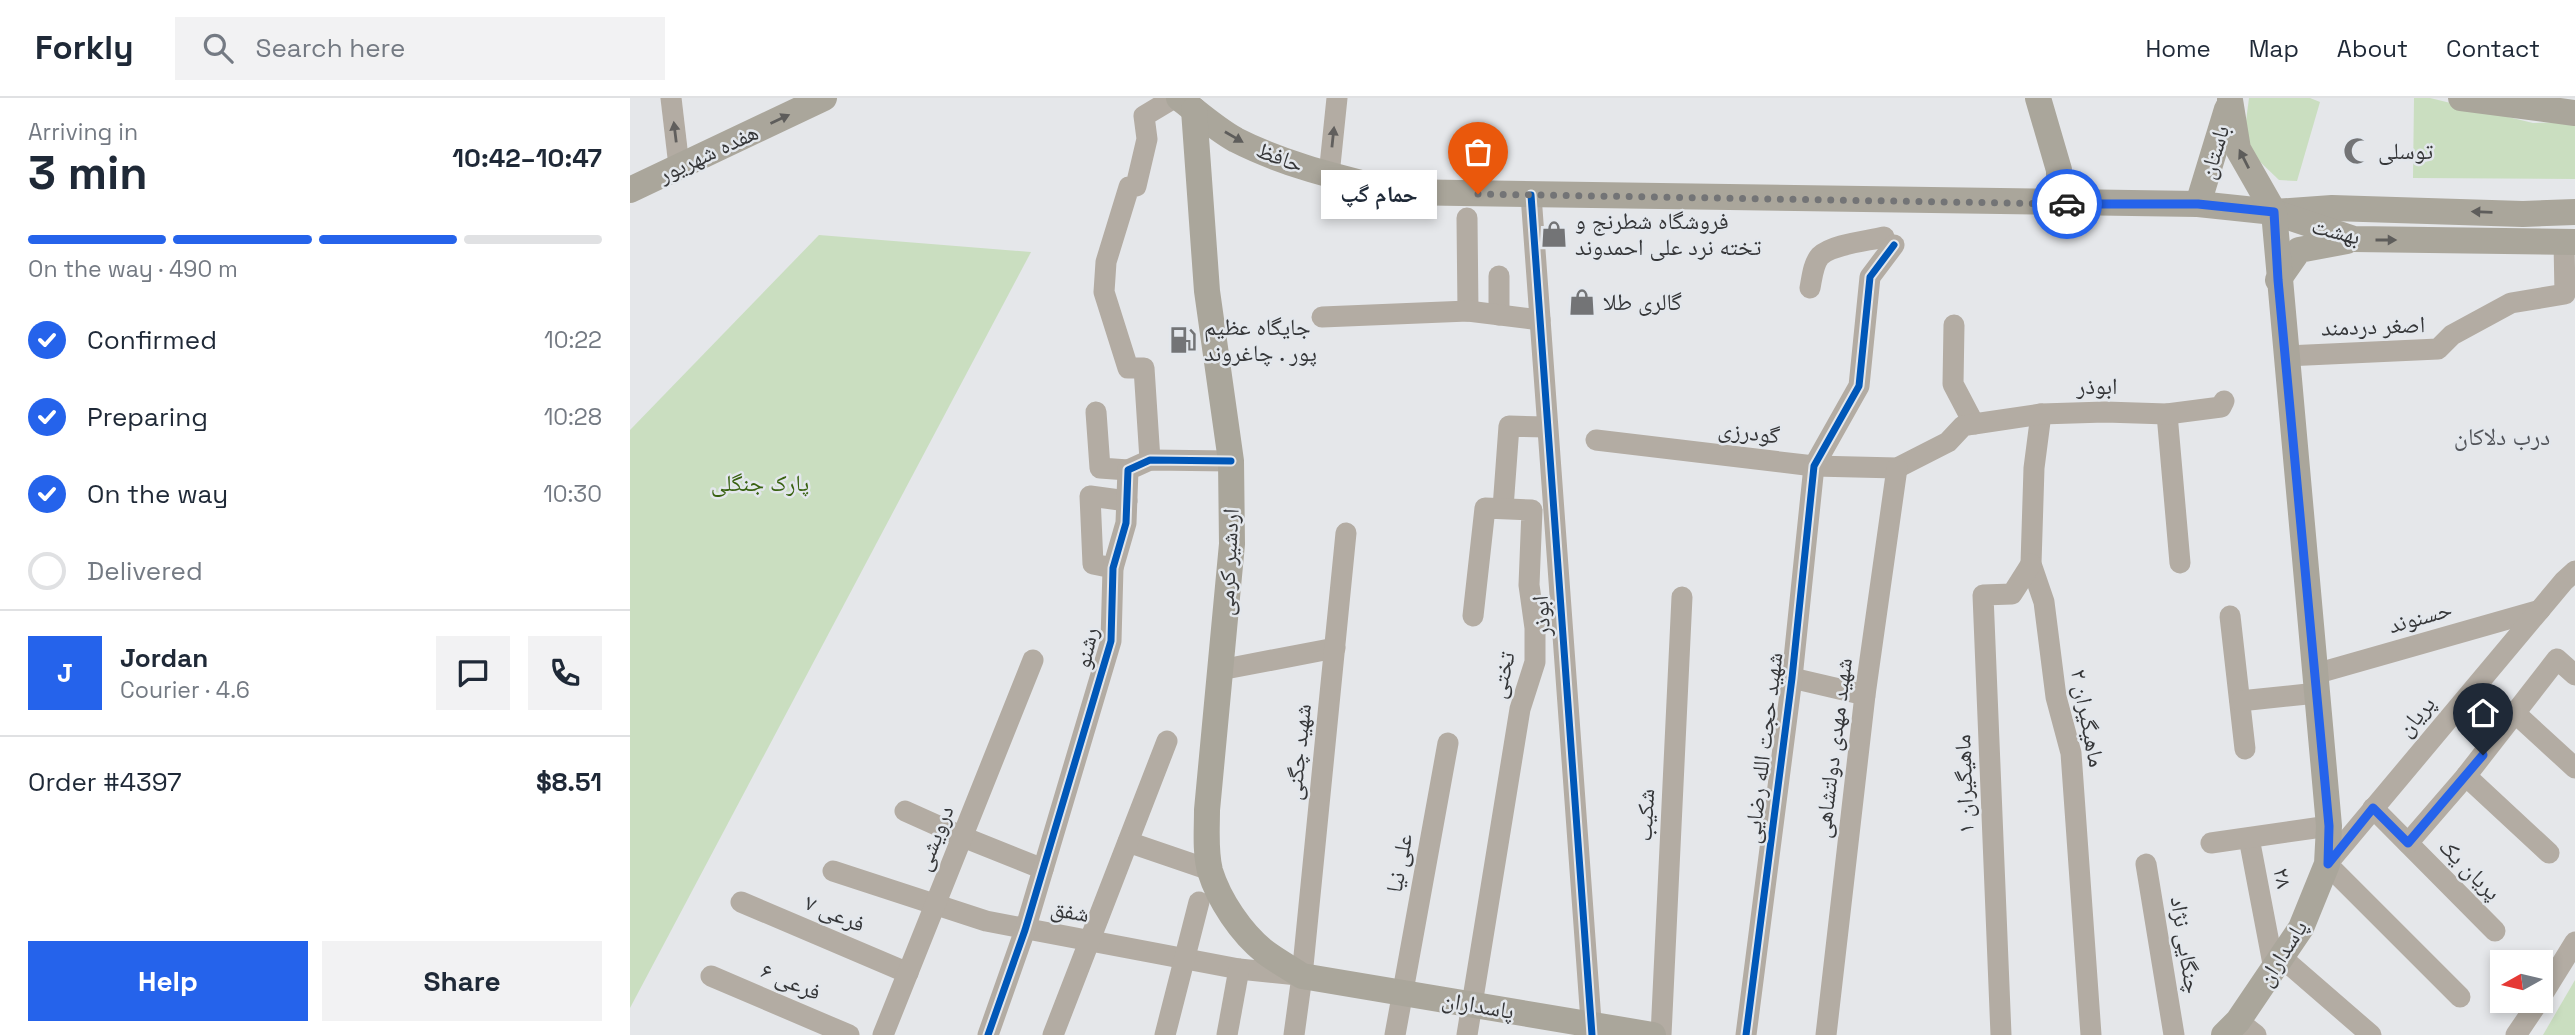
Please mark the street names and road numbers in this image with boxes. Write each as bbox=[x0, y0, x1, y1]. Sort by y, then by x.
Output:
street label: هفده شهریور bbox=[652, 117, 763, 190]
street label: باستان bbox=[2192, 121, 2236, 183]
street label: حافظ bbox=[1252, 134, 1308, 180]
street label: بهشت bbox=[2309, 211, 2363, 251]
street label: اصغر دردمند bbox=[2320, 309, 2426, 343]
street label: ابوذر bbox=[2076, 371, 2117, 401]
street label: گودرزی bbox=[1716, 413, 1782, 451]
street label: اردشیر کرمی bbox=[1210, 507, 1246, 617]
street label: حسنوند bbox=[2385, 594, 2455, 640]
street label: ابوذر bbox=[1525, 595, 1557, 638]
street label: رشنو bbox=[1067, 625, 1105, 671]
street label: تختی bbox=[1482, 648, 1522, 701]
street label: شهید حجت الله رضایی bbox=[1736, 651, 1790, 845]
street label: شهید مهدی دولتشاهی bbox=[1807, 656, 1859, 840]
street label: ماهیگیران ۲ bbox=[2064, 666, 2112, 770]
street label: پریان bbox=[2390, 689, 2442, 743]
street label: شهید چگنی bbox=[1278, 702, 1318, 802]
street label: ماهیگیران ۱ bbox=[1947, 734, 1981, 834]
street label: شکیب bbox=[1629, 788, 1661, 842]
street label: درویشی bbox=[907, 801, 961, 875]
street label: علی نیا bbox=[1379, 831, 1419, 895]
street label: پریان یک bbox=[2433, 832, 2507, 906]
street label: ۲۸ bbox=[2266, 865, 2300, 891]
street label: فرعی ۷ bbox=[800, 887, 870, 939]
street label: شفق bbox=[1048, 893, 1092, 929]
street label: چنگایی نژاد bbox=[2164, 894, 2208, 996]
street label: پاسداران bbox=[2250, 914, 2314, 992]
street label: فرعی ۶ bbox=[756, 955, 826, 1007]
street label: پاسداران bbox=[1439, 984, 1517, 1026]

